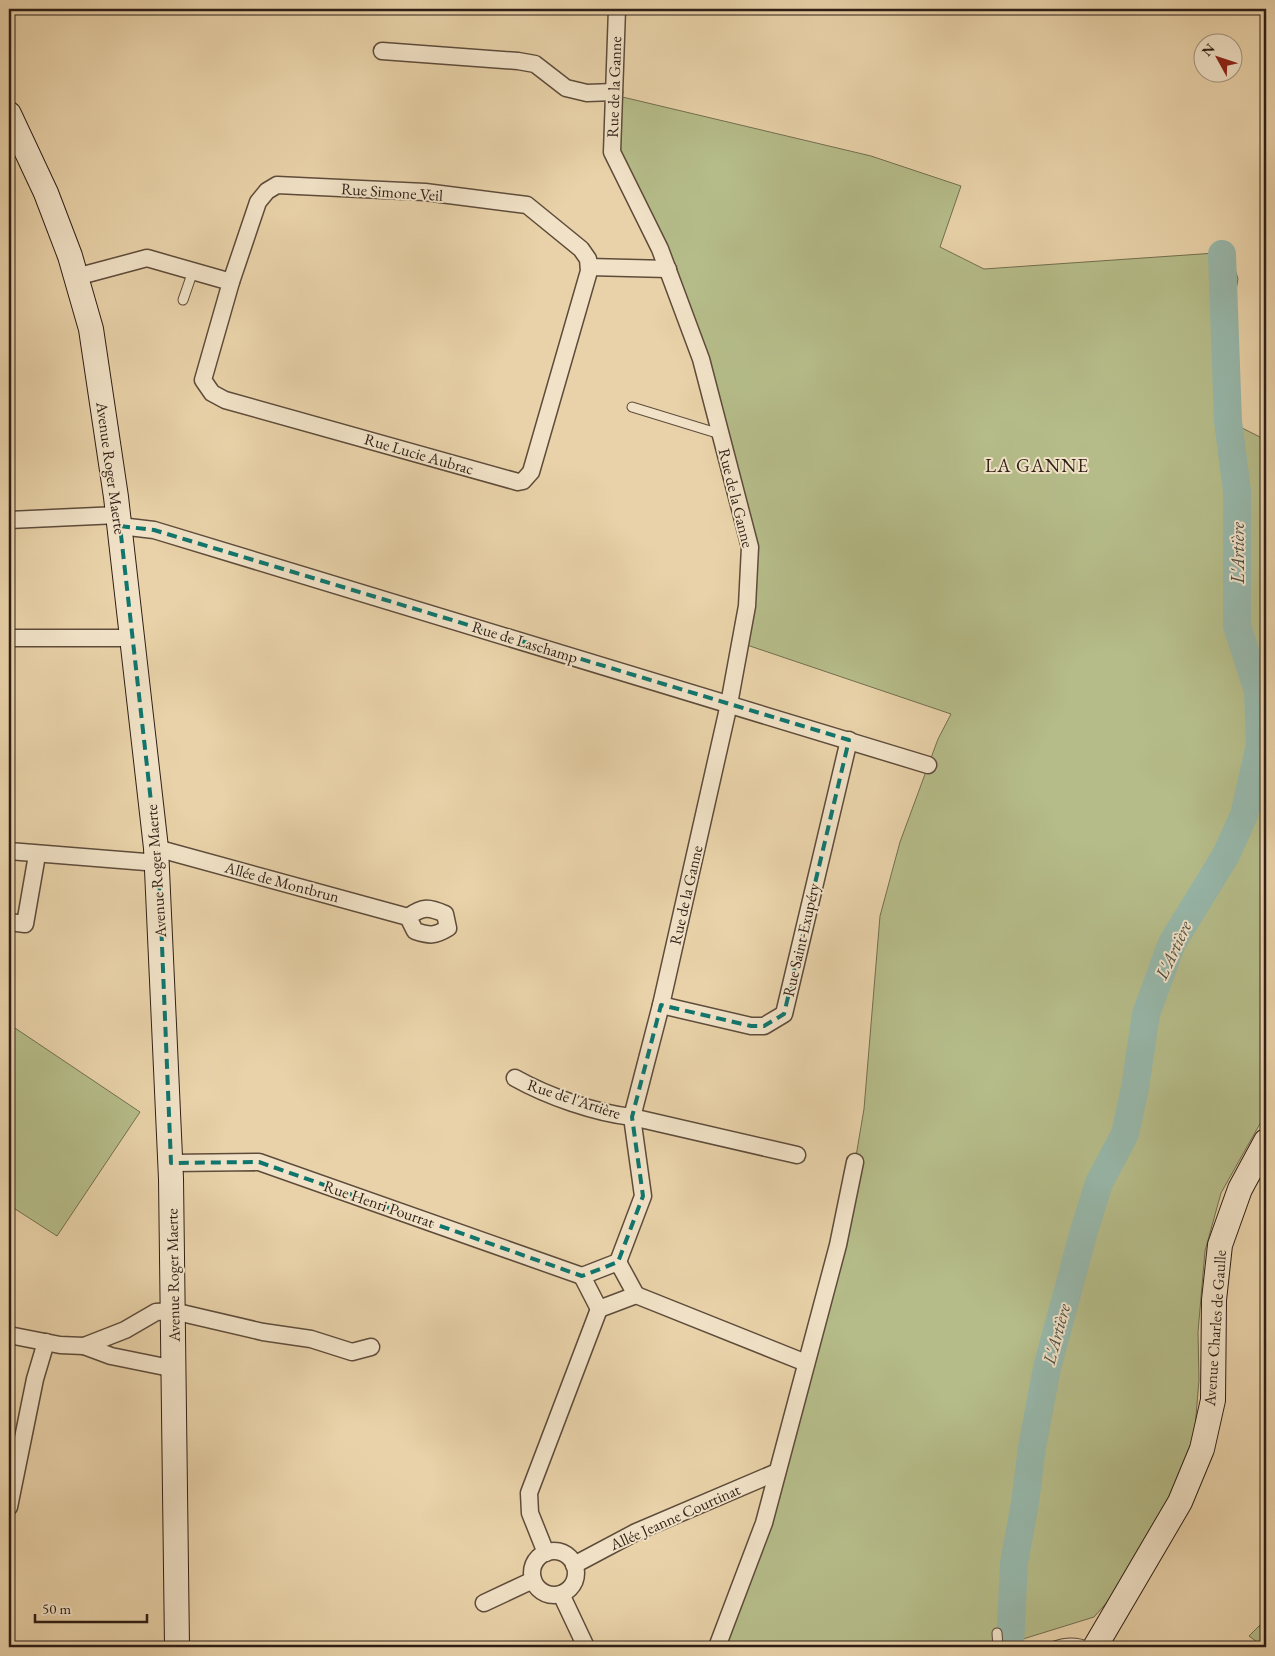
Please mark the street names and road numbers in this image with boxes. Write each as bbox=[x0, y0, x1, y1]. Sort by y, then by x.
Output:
street label: Rue de la Ganne bbox=[602, 36, 626, 138]
street label: Rue Simone Veil bbox=[340, 178, 444, 206]
street label: Avenue Roger Maerte bbox=[91, 399, 131, 536]
street label: Rue Lucie Aubrac bbox=[362, 428, 476, 480]
street label: Rue de la Ganne bbox=[714, 446, 758, 550]
street label: Rue de Laschamp bbox=[470, 616, 580, 668]
street label: Avenue Roger Maerte bbox=[141, 804, 171, 939]
street label: Rue de la Ganne bbox=[664, 843, 708, 947]
street label: Allée de Montbrun bbox=[221, 856, 342, 908]
street label: Rue Saint-Exupéry bbox=[778, 880, 825, 999]
street label: Rue de l'Artière bbox=[525, 1074, 623, 1124]
street label: Rue Henri Pourrat bbox=[321, 1175, 437, 1233]
street label: Avenue Roger Maerte bbox=[161, 1208, 185, 1343]
street label: Avenue Charles de Gaulle bbox=[1199, 1249, 1231, 1408]
street label: Allée Jeanne Courtinat bbox=[606, 1479, 743, 1556]

